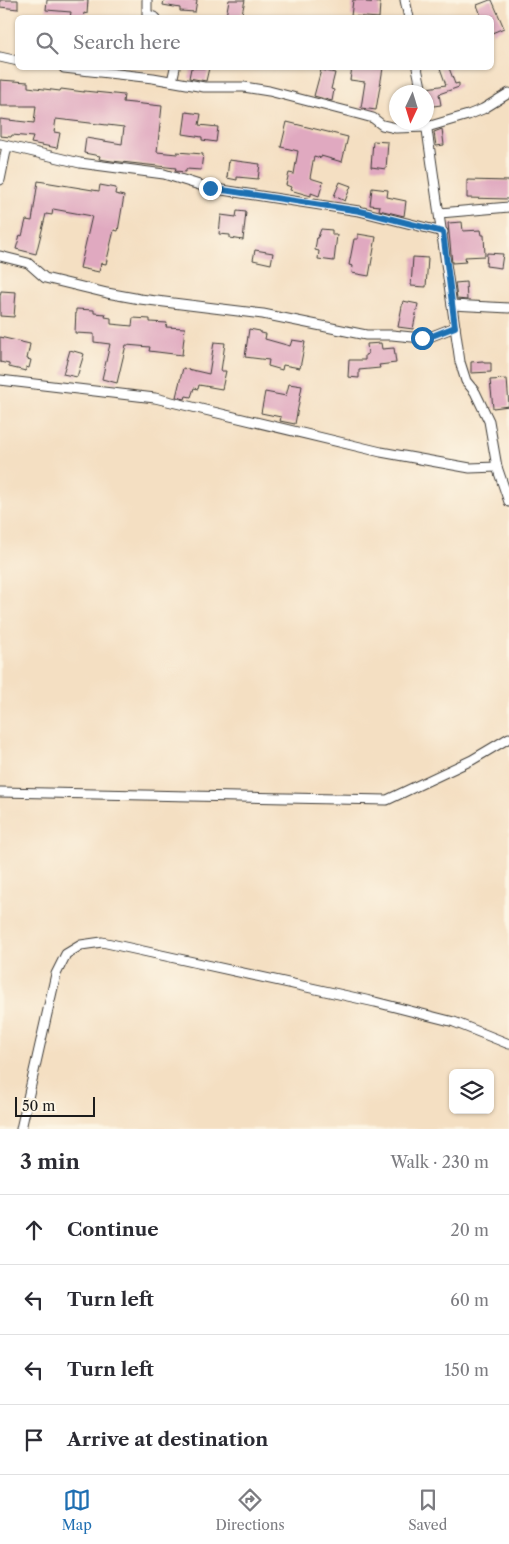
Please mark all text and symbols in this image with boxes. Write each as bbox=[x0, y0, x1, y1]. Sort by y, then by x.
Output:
search box bbox=[15, 15, 494, 70]
icon: search bbox=[33, 29, 61, 57]
text: Search here bbox=[73, 31, 181, 54]
north arrow bbox=[389, 85, 434, 130]
route end bbox=[199, 177, 222, 200]
route start bbox=[411, 327, 434, 350]
map controls bbox=[449, 1069, 494, 1114]
button: layers bbox=[449, 1069, 494, 1114]
scale bar bbox=[15, 1094, 95, 1117]
text: 50 m bbox=[22, 1097, 55, 1115]
text: 3 min bbox=[20, 1149, 80, 1174]
text: Walk · 230 m bbox=[390, 1152, 489, 1172]
icon: ahead bbox=[20, 1216, 48, 1244]
text: Continue bbox=[67, 1218, 159, 1241]
text: 20 m bbox=[450, 1220, 489, 1240]
icon: left bbox=[20, 1286, 48, 1314]
text: Turn left bbox=[67, 1288, 154, 1311]
text: 60 m bbox=[450, 1290, 489, 1310]
icon: left bbox=[20, 1356, 48, 1384]
text: Turn left bbox=[67, 1358, 154, 1381]
text: 150 m bbox=[444, 1360, 489, 1380]
icon: arrive bbox=[20, 1426, 48, 1454]
text: Arrive at destination bbox=[67, 1428, 268, 1451]
tab: Map bbox=[62, 1486, 92, 1534]
tab: Directions bbox=[215, 1486, 285, 1534]
tab: Saved bbox=[408, 1486, 447, 1534]

